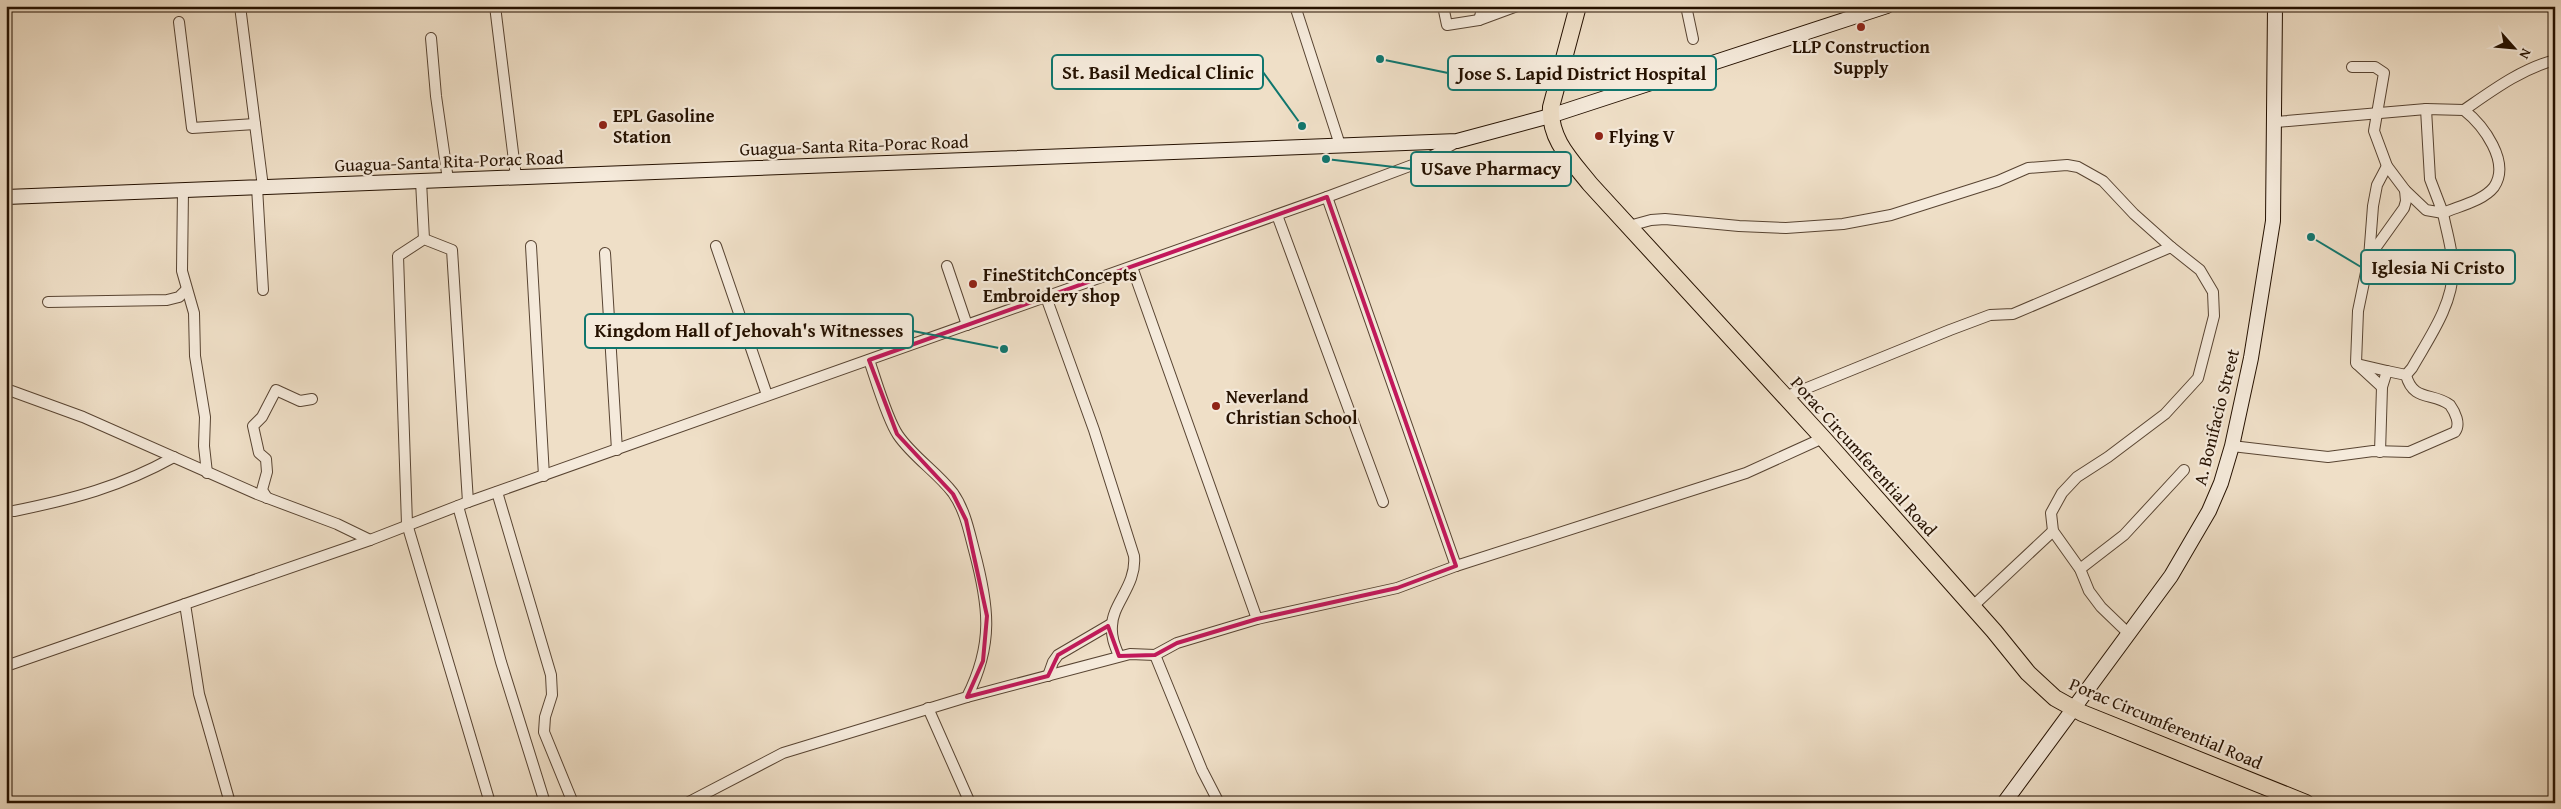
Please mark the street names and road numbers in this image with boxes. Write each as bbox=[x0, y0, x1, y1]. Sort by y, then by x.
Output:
street label: Guagua-Santa Rita-Porac Road bbox=[739, 127, 969, 162]
street label: Guagua-Santa Rita-Porac Road bbox=[334, 143, 564, 178]
street label: A. Bonifacio Street bbox=[2186, 345, 2246, 488]
street label: Porac Circumferential Road bbox=[1785, 370, 1944, 542]
street label: Porac Circumferential Road bbox=[2065, 670, 2267, 776]

